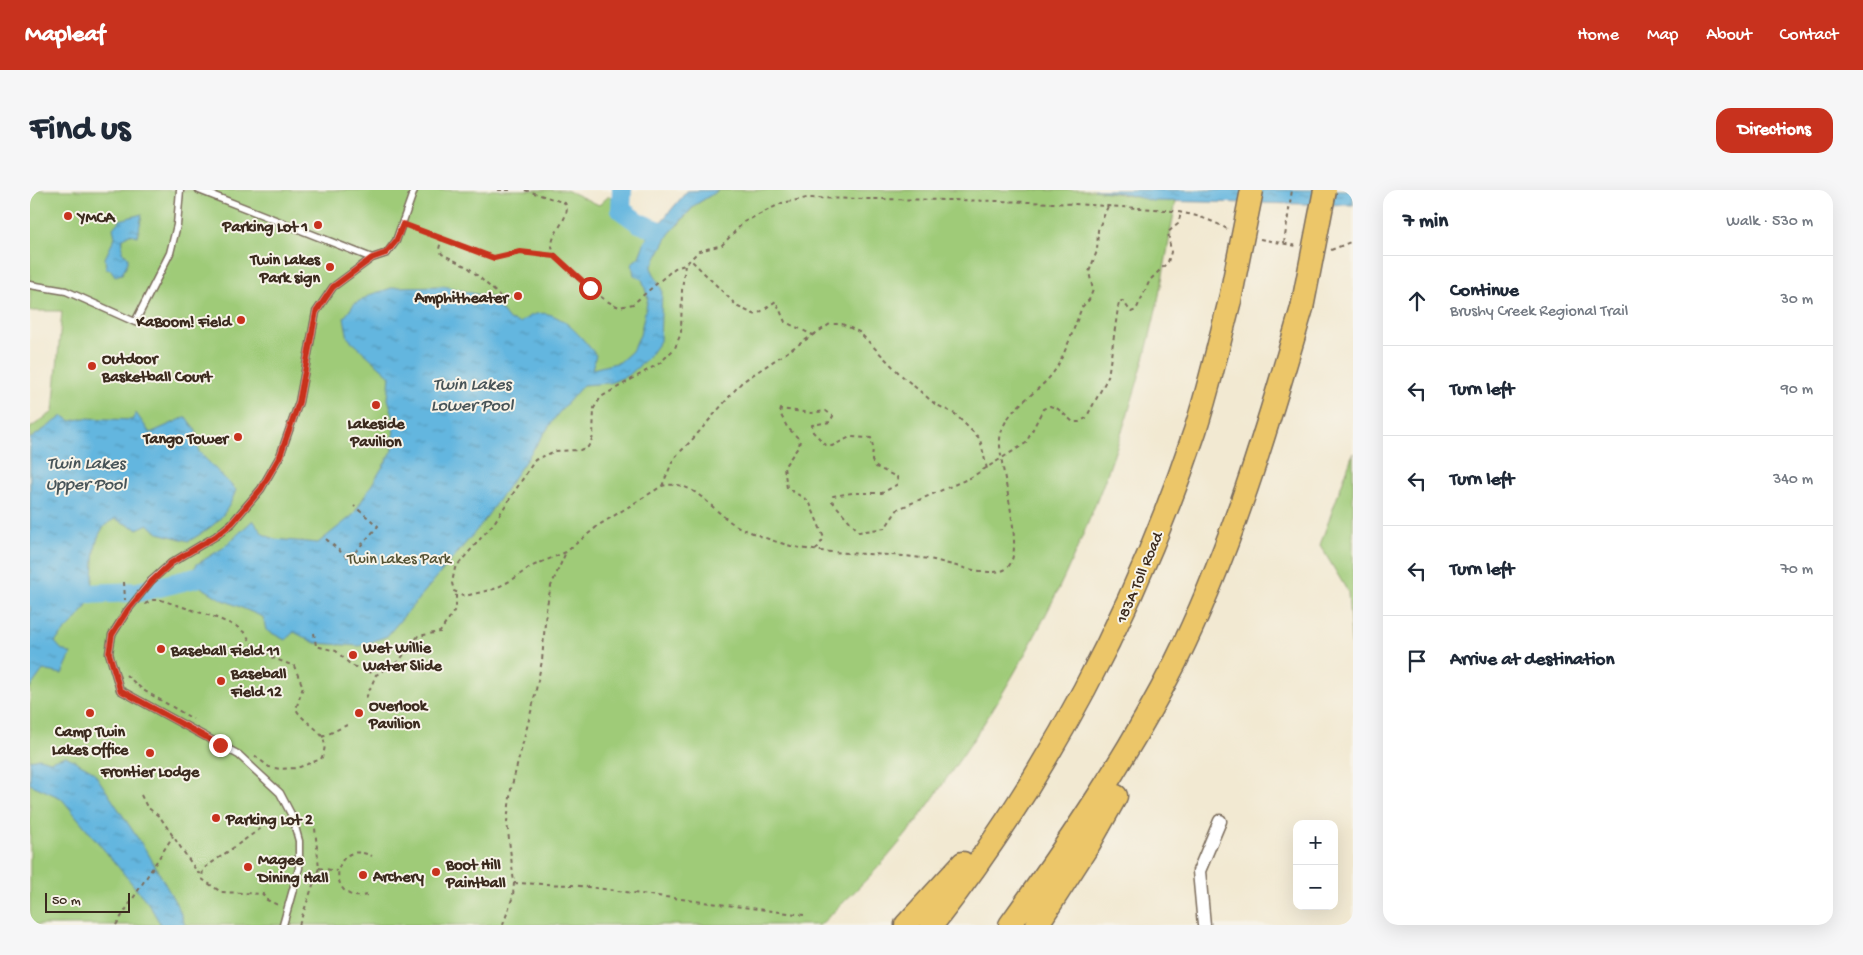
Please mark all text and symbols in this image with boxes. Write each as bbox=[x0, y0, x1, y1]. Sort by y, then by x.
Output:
text: Mapleaf bbox=[25, 21, 105, 50]
text: Home bbox=[1577, 25, 1619, 46]
text: Map bbox=[1647, 25, 1678, 46]
text: About bbox=[1706, 25, 1752, 46]
text: Contact bbox=[1780, 25, 1838, 46]
button: Directions bbox=[1716, 108, 1833, 153]
text: Find us bbox=[30, 110, 130, 151]
marker: YMCA bbox=[62, 210, 74, 222]
place label: YMCA bbox=[76, 210, 116, 229]
text: 7 min bbox=[1403, 210, 1448, 235]
text: Walk · 530 m bbox=[1726, 213, 1813, 232]
place label: Parking Lot 1 bbox=[222, 219, 308, 238]
marker: Parking Lot 1 bbox=[312, 219, 324, 231]
place label: Twin Lakes Park sign bbox=[249, 252, 321, 289]
marker: Twin Lakes Park sign bbox=[324, 261, 336, 273]
route start bbox=[579, 277, 602, 300]
text: Continue bbox=[1450, 280, 1519, 303]
icon: ahead bbox=[1403, 287, 1431, 315]
place label: Amphitheater bbox=[414, 290, 510, 309]
marker: Amphitheater bbox=[512, 290, 524, 302]
text: 30 m bbox=[1780, 291, 1813, 310]
text: Brushy Creek Regional Trail bbox=[1450, 303, 1628, 322]
place label: KaBoom! Field bbox=[135, 314, 233, 333]
marker: KaBoom! Field bbox=[235, 314, 247, 326]
place label: Outdoor Basketball Court bbox=[101, 351, 213, 388]
marker: Outdoor Basketball Court bbox=[86, 360, 98, 372]
water label: Twin Lakes Lower Pool bbox=[431, 375, 514, 417]
icon: left bbox=[1403, 377, 1431, 405]
text: Turn left bbox=[1450, 379, 1514, 402]
text: 90 m bbox=[1781, 381, 1813, 400]
marker: Lakeside Pavilion bbox=[370, 399, 382, 411]
place label: Lakeside Pavilion bbox=[347, 416, 405, 453]
place label: Tango Tower bbox=[141, 431, 230, 450]
marker: Tango Tower bbox=[232, 431, 244, 443]
water label: Twin Lakes Upper Pool bbox=[46, 454, 127, 496]
icon: left bbox=[1403, 467, 1431, 495]
text: Turn left bbox=[1450, 469, 1514, 492]
text: 340 m bbox=[1773, 471, 1813, 490]
street label: 183A Toll Road bbox=[1113, 529, 1170, 628]
park label: Twin Lakes Park bbox=[346, 551, 453, 570]
icon: left bbox=[1403, 557, 1431, 585]
text: Turn left bbox=[1450, 559, 1514, 582]
text: 70 m bbox=[1780, 561, 1813, 580]
place label: Wet Willie Water Slide bbox=[362, 640, 443, 677]
marker: Baseball Field 11 bbox=[155, 643, 167, 655]
place label: Baseball Field 11 bbox=[170, 643, 280, 662]
icon: arrive bbox=[1403, 647, 1431, 675]
marker: Wet Willie Water Slide bbox=[347, 649, 359, 661]
text: Arrive at destination bbox=[1450, 649, 1614, 672]
place label: Baseball Field 12 bbox=[230, 666, 287, 703]
marker: Baseball Field 12 bbox=[215, 675, 227, 687]
place label: Overlook Pavilion bbox=[368, 698, 429, 735]
marker: Camp Twin Lakes Office bbox=[84, 707, 96, 719]
marker: Overlook Pavilion bbox=[353, 707, 365, 719]
place label: Camp Twin Lakes Office bbox=[52, 724, 129, 761]
route end bbox=[209, 734, 232, 757]
marker: Frontier Lodge bbox=[144, 747, 156, 759]
place label: Frontier Lodge bbox=[100, 764, 200, 783]
marker: Parking Lot 2 bbox=[210, 812, 222, 824]
place label: Parking Lot 2 bbox=[225, 812, 313, 831]
map controls bbox=[1293, 820, 1338, 910]
button: + bbox=[1293, 820, 1338, 865]
place label: Magee Dining Hall bbox=[256, 852, 329, 889]
place label: Boot Hill Paintball bbox=[445, 857, 506, 894]
marker: Magee Dining Hall bbox=[242, 861, 254, 873]
button: − bbox=[1293, 865, 1338, 910]
marker: Boot Hill Paintball bbox=[430, 866, 442, 878]
marker: Archery bbox=[357, 869, 369, 881]
place label: Archery bbox=[372, 869, 424, 888]
scale bar bbox=[45, 890, 130, 913]
text: 50 m bbox=[52, 893, 81, 910]

